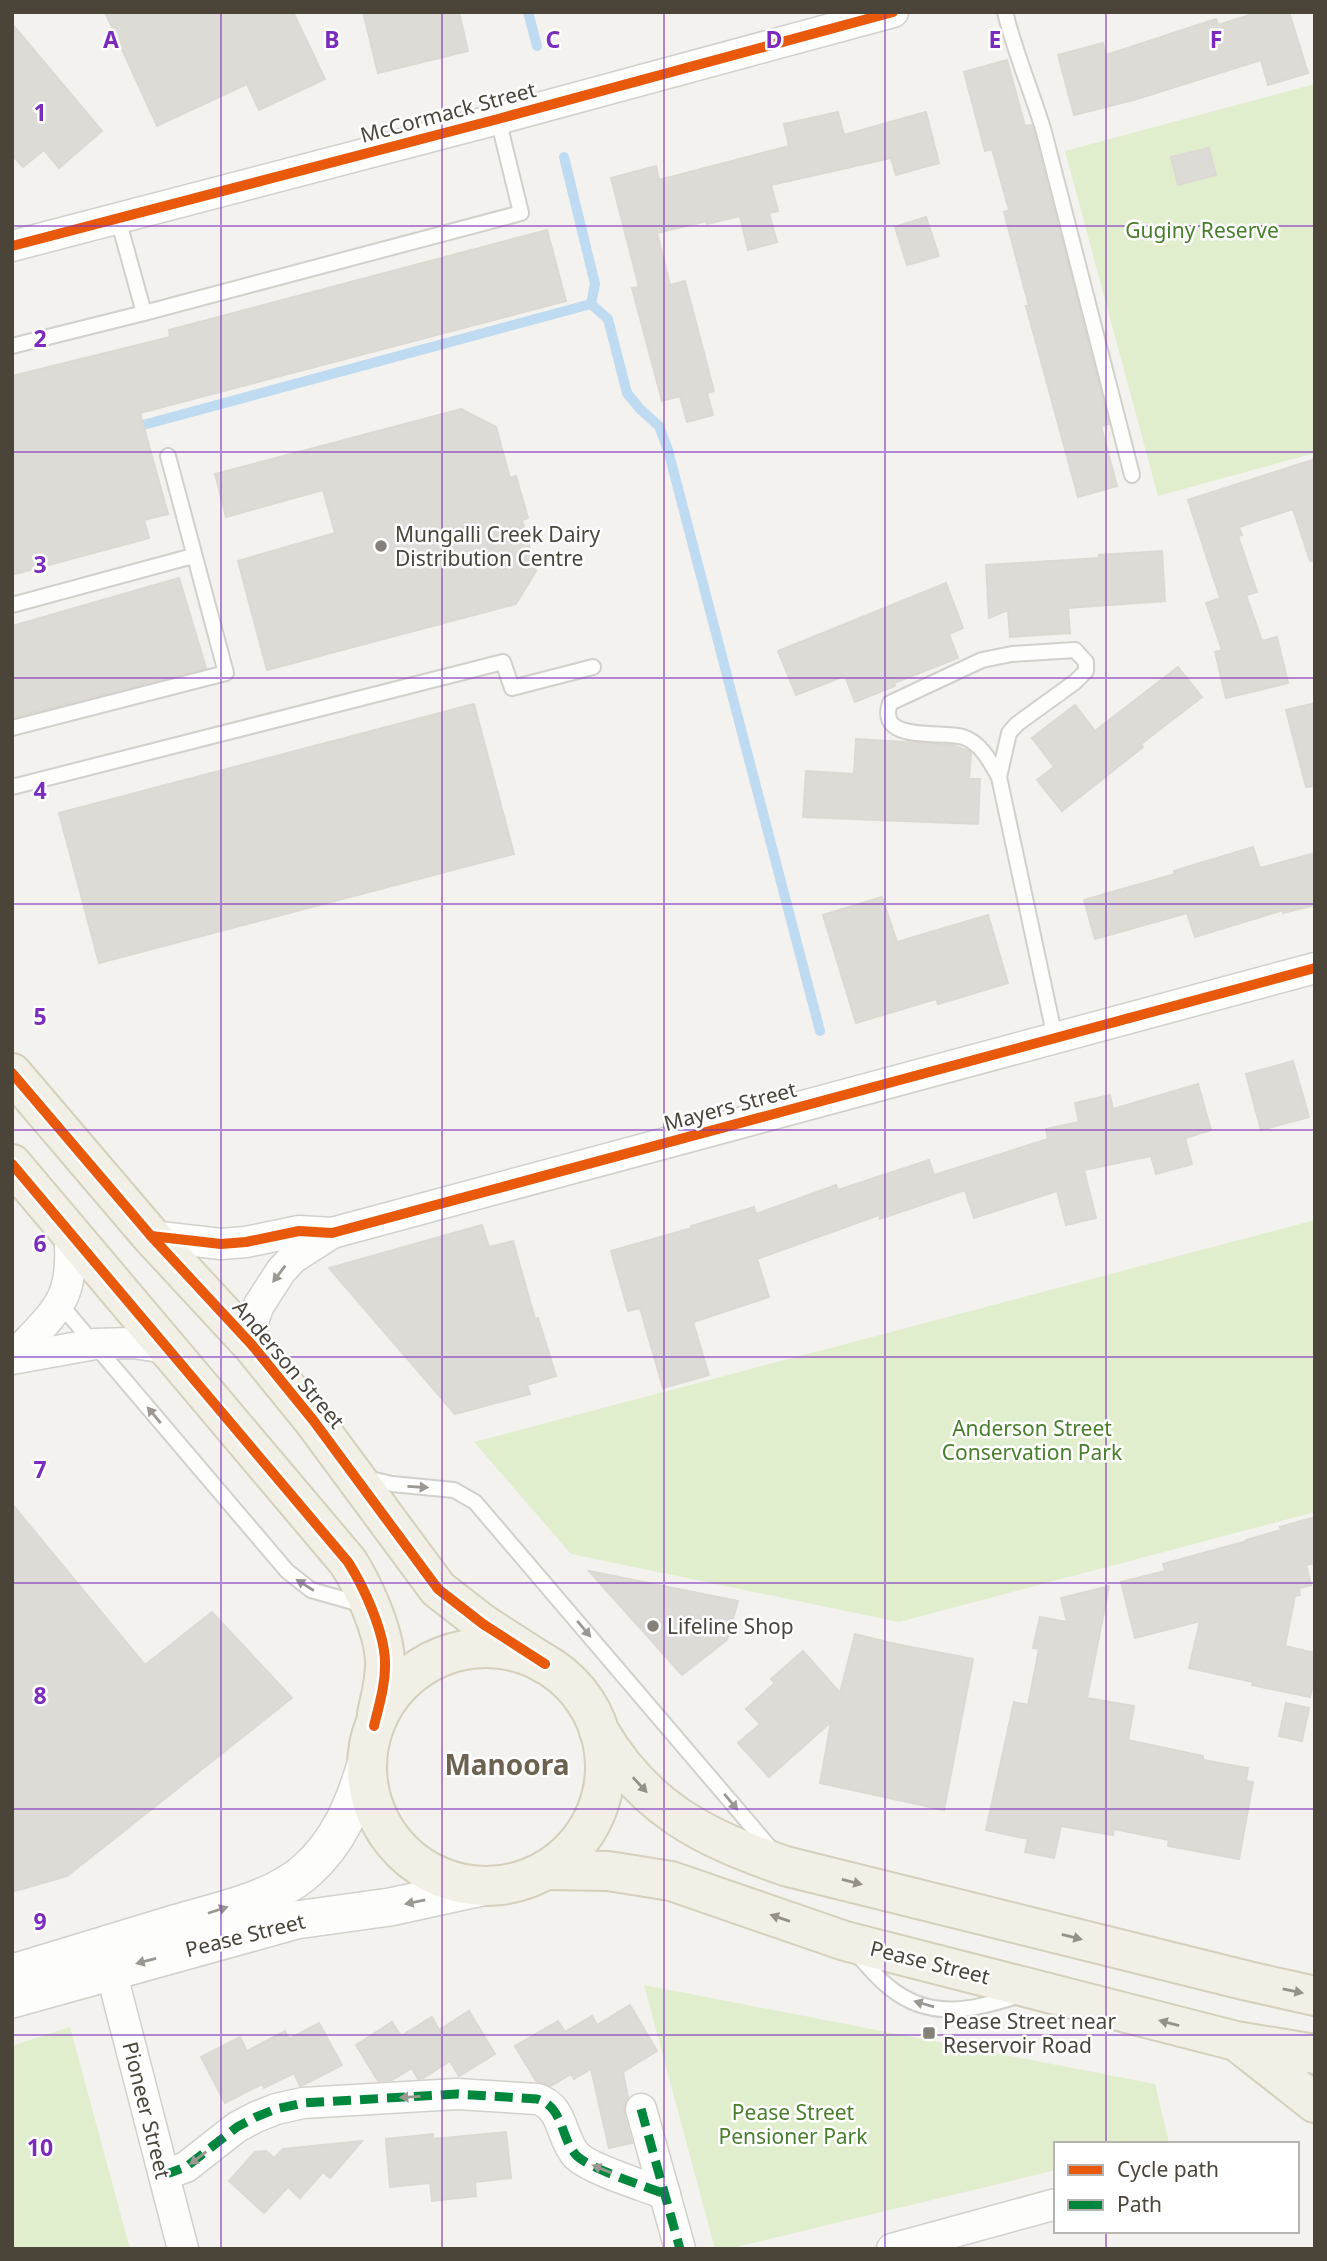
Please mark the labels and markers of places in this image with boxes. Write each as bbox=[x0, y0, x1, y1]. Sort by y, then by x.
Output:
place label: Mungalli Creek Dairy Distribution Centre bbox=[395, 520, 601, 572]
marker: Mungalli Creek Dairy Distribution Centre bbox=[373, 538, 389, 554]
place label: Lifeline Shop bbox=[667, 1612, 794, 1640]
marker: Lifeline Shop bbox=[645, 1618, 661, 1634]
place label: Pease Street near Reservoir Road bbox=[943, 2007, 1116, 2059]
marker: Pease Street near Reservoir Road bbox=[921, 2025, 937, 2041]

